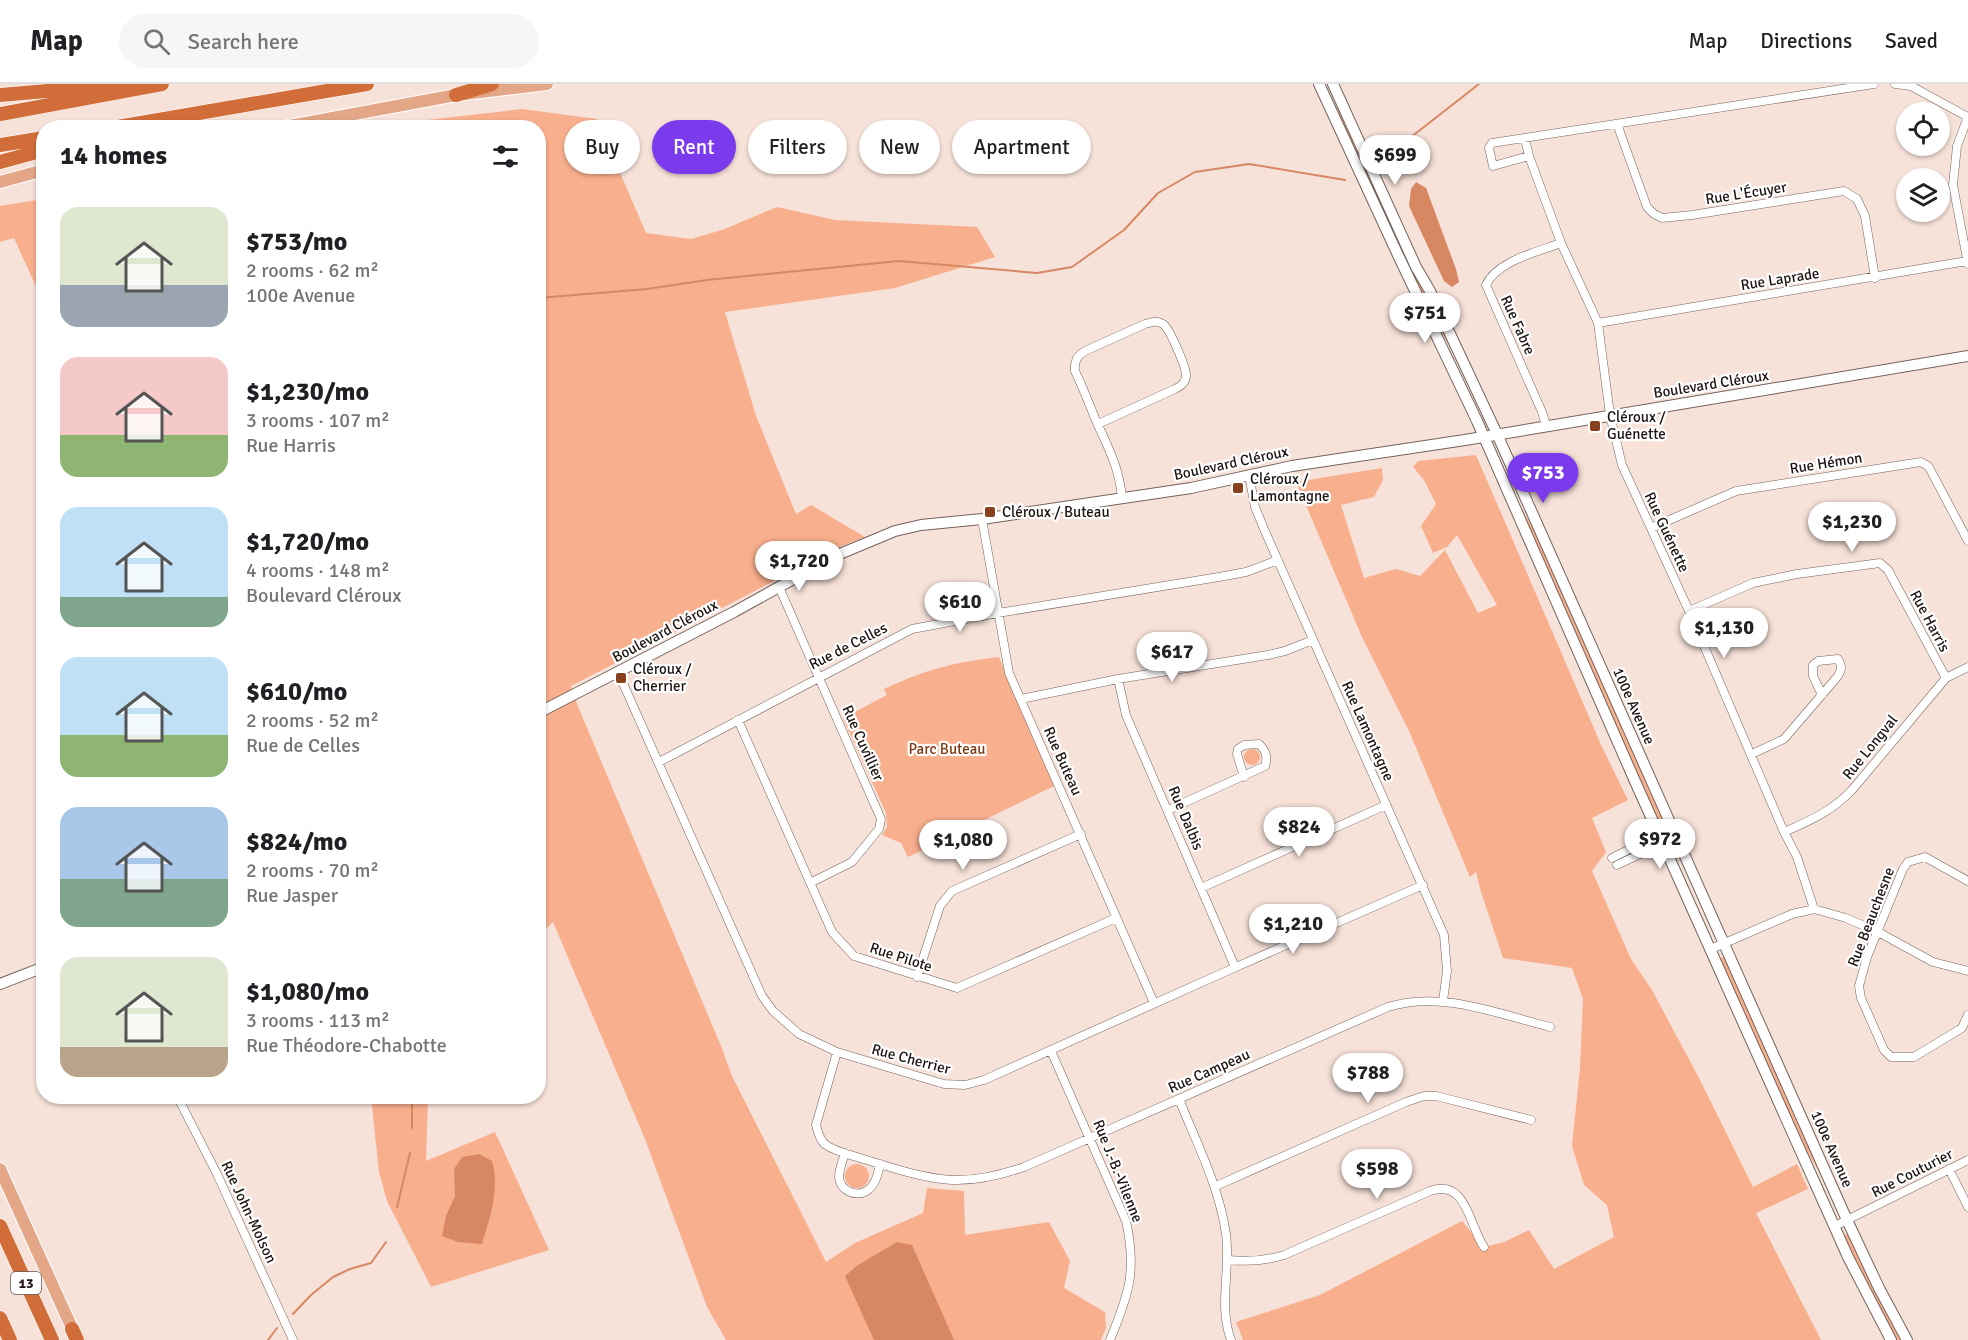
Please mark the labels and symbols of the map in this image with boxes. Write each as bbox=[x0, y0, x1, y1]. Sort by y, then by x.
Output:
pin: $699 bbox=[1359, 135, 1431, 186]
street label: Rue L'Écuyer bbox=[1704, 177, 1788, 208]
street label: Rue Laprade bbox=[1739, 264, 1821, 294]
street label: Rue Fabre bbox=[1497, 292, 1539, 358]
pin: $751 bbox=[1389, 293, 1461, 344]
street label: Boulevard Cléroux bbox=[1652, 366, 1770, 402]
place label: Cléroux / Guénette bbox=[1607, 408, 1666, 443]
marker: Cléroux / Guénette bbox=[1588, 419, 1602, 433]
street label: Boulevard Cléroux bbox=[1172, 442, 1290, 484]
street label: Rue Hémon bbox=[1788, 448, 1864, 478]
pin: $753 bbox=[1507, 453, 1579, 504]
place label: Cléroux / Lamontagne bbox=[1250, 470, 1330, 505]
marker: Cléroux / Lamontagne bbox=[1231, 481, 1245, 495]
street label: Rue Guénette bbox=[1641, 489, 1693, 575]
pin: $1,230 bbox=[1803, 502, 1901, 553]
place label: Cléroux / Buteau bbox=[1002, 503, 1110, 521]
marker: Cléroux / Buteau bbox=[983, 505, 997, 519]
pin: $1,720 bbox=[750, 541, 848, 592]
pin: $610 bbox=[924, 582, 996, 633]
street label: Rue Harris bbox=[1906, 587, 1954, 655]
street label: Boulevard Cléroux bbox=[609, 596, 721, 666]
pin: $1,130 bbox=[1675, 608, 1773, 659]
street label: Rue de Celles bbox=[806, 618, 891, 673]
pin: $617 bbox=[1136, 632, 1208, 683]
place label: Cléroux / Cherrier bbox=[633, 660, 692, 695]
street label: 100e Avenue bbox=[1609, 665, 1659, 747]
marker: Cléroux / Cherrier bbox=[614, 671, 628, 685]
street label: Rue Lamontagne bbox=[1338, 678, 1398, 784]
street label: Rue Cuvillier bbox=[838, 702, 888, 784]
street label: Rue Longval bbox=[1839, 711, 1901, 783]
street label: Rue Buteau bbox=[1040, 724, 1086, 798]
park label: Parc Buteau bbox=[908, 740, 986, 758]
street label: Rue Dalbis bbox=[1164, 783, 1208, 853]
pin: $824 bbox=[1263, 807, 1335, 858]
pin: $972 bbox=[1624, 819, 1696, 870]
pin: $1,080 bbox=[914, 820, 1012, 871]
street label: Rue Beauchesne bbox=[1844, 865, 1898, 969]
pin: $1,210 bbox=[1244, 904, 1342, 955]
street label: Rue Pilote bbox=[867, 938, 935, 976]
street label: Rue Cherrier bbox=[870, 1040, 953, 1078]
street label: Rue Campeau bbox=[1165, 1045, 1253, 1097]
pin: $788 bbox=[1332, 1053, 1404, 1104]
street label: 100e Avenue bbox=[1807, 1108, 1857, 1190]
street label: Rue J.-B.-Vilenne bbox=[1089, 1117, 1147, 1225]
street label: Rue Couturier bbox=[1868, 1145, 1956, 1201]
pin: $598 bbox=[1341, 1149, 1413, 1200]
street label: Rue John-Molson bbox=[217, 1158, 281, 1266]
road number: 13 bbox=[11, 1272, 41, 1294]

